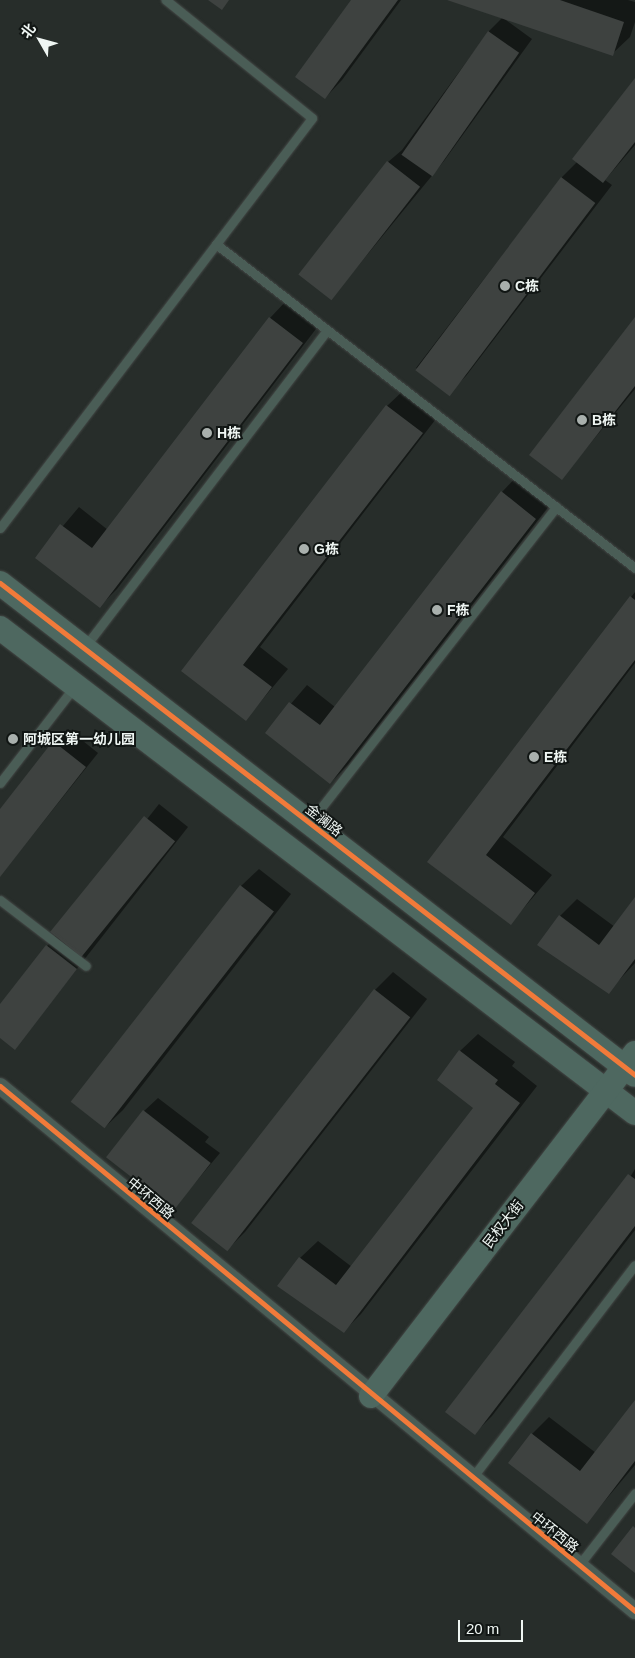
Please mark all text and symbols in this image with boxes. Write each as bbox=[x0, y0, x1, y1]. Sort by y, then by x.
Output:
north arrow bbox=[15, 15, 65, 65]
text: 北 bbox=[18, 20, 39, 41]
place label: C栋 bbox=[515, 278, 539, 294]
marker: C栋 bbox=[499, 280, 511, 292]
place label: B栋 bbox=[592, 412, 616, 428]
marker: B栋 bbox=[576, 414, 588, 426]
place label: H栋 bbox=[217, 425, 241, 441]
marker: H栋 bbox=[201, 427, 213, 439]
place label: G栋 bbox=[314, 541, 339, 557]
marker: G栋 bbox=[298, 543, 310, 555]
place label: F栋 bbox=[447, 602, 470, 618]
marker: F栋 bbox=[431, 604, 443, 616]
place label: 阿城区第一幼儿园 bbox=[23, 731, 135, 747]
marker: 阿城区第一幼儿园 bbox=[7, 733, 19, 745]
place label: E栋 bbox=[544, 749, 567, 765]
marker: E栋 bbox=[528, 751, 540, 763]
street label: 金澜路 bbox=[302, 800, 346, 840]
street label: 中环西路 bbox=[124, 1174, 178, 1222]
street label: 民权大街 bbox=[479, 1197, 527, 1251]
street label: 中环西路 bbox=[528, 1508, 582, 1556]
scale bar bbox=[460, 1610, 525, 1642]
text: 20 m bbox=[466, 1620, 499, 1637]

